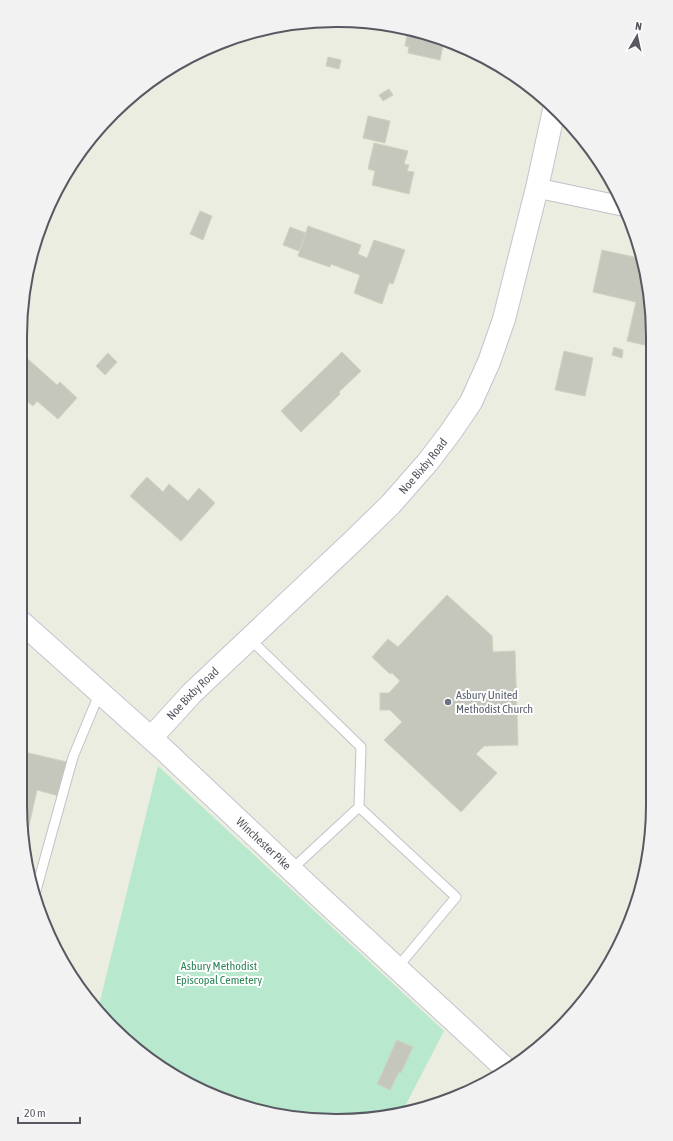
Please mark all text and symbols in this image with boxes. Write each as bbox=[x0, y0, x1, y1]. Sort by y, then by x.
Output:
north arrow bbox=[617, 16, 657, 56]
text: N bbox=[634, 20, 643, 33]
street label: Noe Bixby Road bbox=[396, 436, 450, 497]
street label: Noe Bixby Road bbox=[164, 664, 222, 723]
place label: Asbury United Methodist Church bbox=[456, 688, 533, 716]
marker: Asbury United Methodist Church bbox=[443, 697, 453, 707]
street label: Winchester Pike bbox=[233, 815, 294, 873]
park label: Asbury Methodist Episcopal Cemetery bbox=[176, 959, 262, 987]
scale bar bbox=[18, 1099, 80, 1125]
text: 20 m bbox=[24, 1106, 46, 1120]

